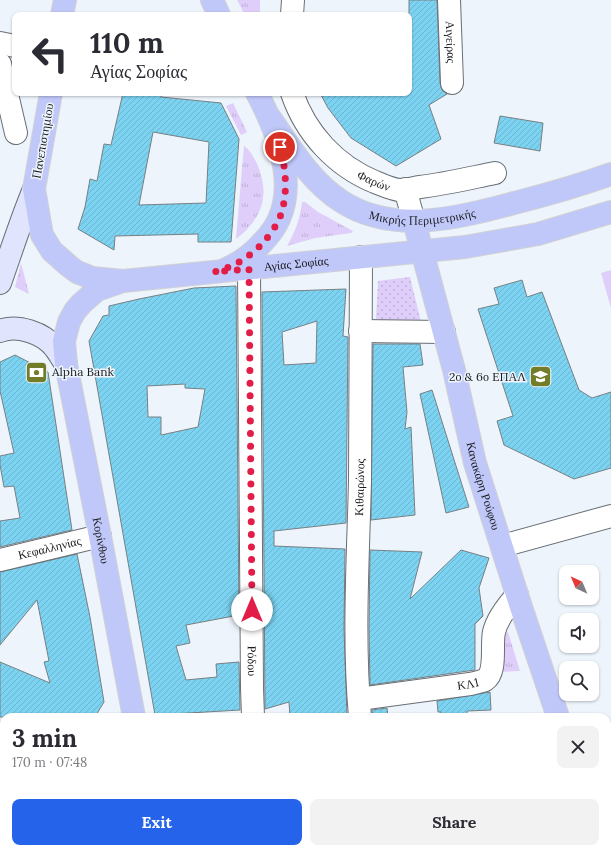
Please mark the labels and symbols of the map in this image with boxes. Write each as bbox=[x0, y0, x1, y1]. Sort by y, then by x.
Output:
street label: Αιγείρας bbox=[443, 21, 459, 64]
street label: Πανεπιστημίου bbox=[29, 102, 57, 180]
pin bbox=[263, 130, 297, 164]
street label: Φαρών bbox=[355, 167, 393, 195]
street label: Μικρής Περιμετρικής bbox=[367, 205, 477, 228]
street label: Αγίας Σοφίας bbox=[263, 253, 329, 274]
bank icon: Alpha Bank bbox=[24, 359, 50, 385]
place label: Alpha Bank bbox=[51, 364, 114, 379]
school or university icon: 2ο & 6ο ΕΠΑΛ bbox=[528, 364, 554, 390]
place label: 2ο & 6ο ΕΠΑΛ bbox=[449, 369, 526, 384]
street label: Κανακάρη Ρούφου bbox=[463, 440, 504, 532]
street label: Κιθαιρώνος bbox=[351, 458, 367, 516]
street label: Κορίνθου bbox=[89, 516, 113, 565]
street label: Κεφαλληνίας bbox=[16, 533, 83, 562]
north arrow bbox=[559, 565, 599, 605]
position arrow bbox=[231, 589, 273, 631]
street label: Ρόδου bbox=[245, 646, 260, 676]
street label: ΚΛ1 bbox=[456, 674, 480, 693]

